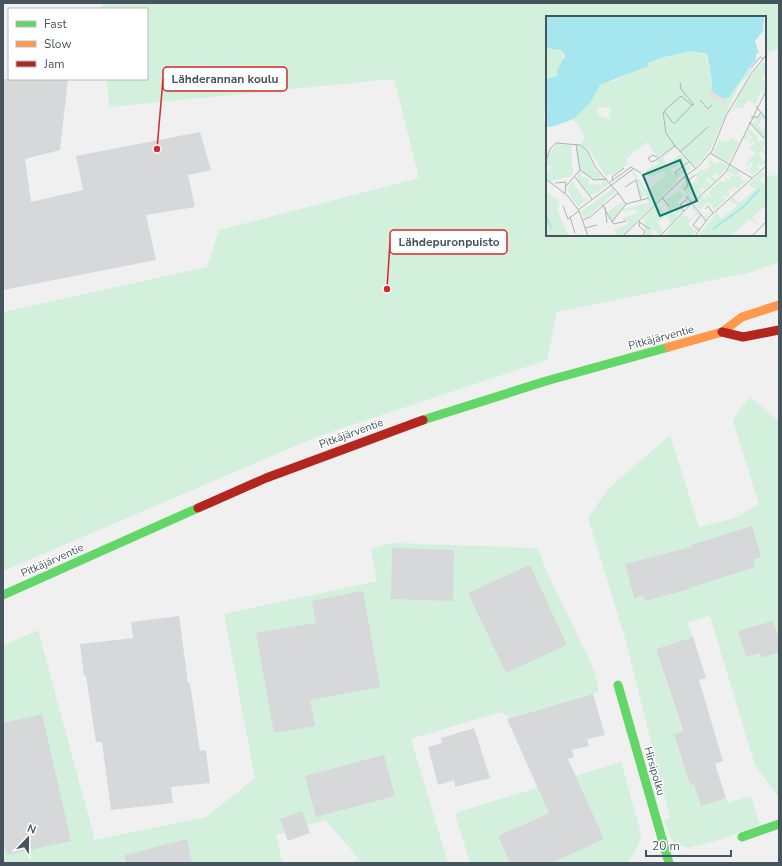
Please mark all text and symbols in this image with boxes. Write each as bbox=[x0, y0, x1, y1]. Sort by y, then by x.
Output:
legend bbox=[8, 8, 148, 80]
text: Fast bbox=[44, 16, 67, 32]
inset map bbox=[546, 16, 766, 236]
text: Slow bbox=[44, 36, 72, 52]
text: Jam bbox=[43, 56, 65, 72]
callout: Lähderannan koulu bbox=[163, 67, 287, 91]
text: Lähderannan koulu bbox=[171, 71, 279, 87]
callout: Lähdepuronpuisto bbox=[390, 230, 507, 254]
text: Lähdepuronpuisto bbox=[398, 234, 500, 250]
street label: Pitkäjärventie bbox=[627, 321, 696, 353]
street label: Pitkäjärventie bbox=[317, 415, 385, 452]
street label: Pitkäjärventie bbox=[18, 540, 86, 581]
street label: Hirsipolku bbox=[640, 745, 669, 797]
north arrow bbox=[8, 818, 48, 858]
text: N bbox=[25, 821, 38, 838]
scale bar bbox=[646, 832, 731, 858]
text: 20 m bbox=[652, 838, 680, 854]

